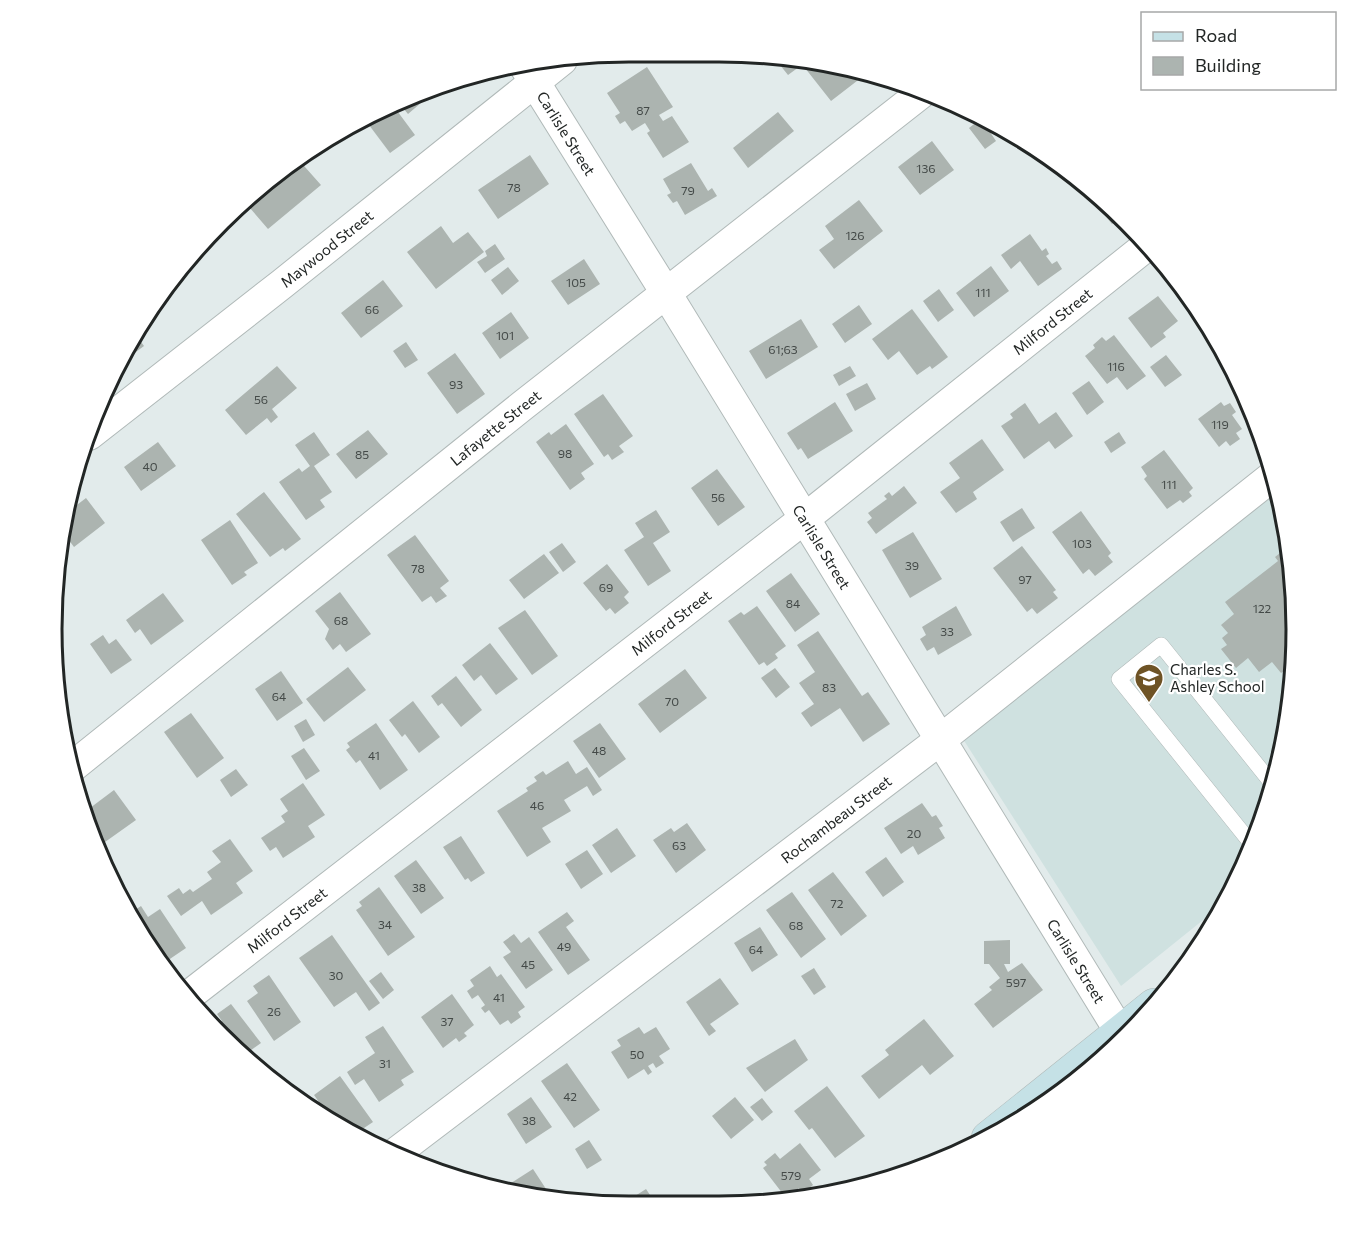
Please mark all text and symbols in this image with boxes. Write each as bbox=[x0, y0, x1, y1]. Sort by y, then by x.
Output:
legend bbox=[1141, 12, 1336, 90]
text: Road bbox=[1195, 24, 1237, 46]
text: Building bbox=[1195, 54, 1261, 76]
street label: Carlisle Street bbox=[533, 88, 599, 179]
house number: 87 bbox=[636, 103, 650, 117]
house number: 136 bbox=[916, 161, 936, 175]
house number: 78 bbox=[507, 180, 521, 194]
house number: 79 bbox=[681, 183, 695, 197]
street label: Maywood Street bbox=[277, 206, 376, 291]
house number: 126 bbox=[845, 228, 865, 242]
house number: 105 bbox=[566, 275, 586, 289]
street label: Milford Street bbox=[1009, 284, 1096, 358]
house number: 111 bbox=[975, 285, 991, 299]
house number: 66 bbox=[365, 302, 379, 316]
house number: 101 bbox=[496, 328, 514, 342]
house number: 61;63 bbox=[768, 342, 798, 357]
house number: 116 bbox=[1107, 359, 1125, 373]
house number: 93 bbox=[449, 377, 463, 391]
street label: Lafayette Street bbox=[446, 386, 544, 469]
house number: 56 bbox=[254, 392, 268, 406]
house number: 119 bbox=[1211, 417, 1229, 431]
house number: 98 bbox=[558, 446, 572, 460]
house number: 85 bbox=[355, 447, 369, 461]
house number: 40 bbox=[142, 459, 158, 473]
house number: 111 bbox=[1161, 477, 1177, 491]
house number: 56 bbox=[711, 490, 725, 504]
street label: Carlisle Street bbox=[789, 501, 855, 592]
house number: 103 bbox=[1072, 536, 1092, 550]
house number: 39 bbox=[905, 558, 919, 572]
house number: 78 bbox=[411, 561, 425, 575]
house number: 97 bbox=[1018, 572, 1032, 586]
house number: 69 bbox=[599, 580, 613, 594]
street label: Milford Street bbox=[627, 586, 714, 659]
house number: 84 bbox=[786, 596, 800, 610]
house number: 122 bbox=[1253, 601, 1272, 615]
house number: 68 bbox=[334, 613, 348, 627]
house number: 33 bbox=[940, 624, 954, 638]
place label: Charles S. Ashley School bbox=[1170, 660, 1264, 695]
school or university icon: Charles S. Ashley School bbox=[1133, 662, 1165, 704]
house number: 83 bbox=[822, 680, 836, 694]
house number: 64 bbox=[272, 689, 286, 703]
house number: 70 bbox=[665, 694, 679, 708]
house number: 48 bbox=[592, 743, 606, 757]
house number: 41 bbox=[368, 748, 380, 762]
street label: Rochambeau Street bbox=[777, 771, 895, 867]
house number: 46 bbox=[530, 798, 544, 812]
house number: 20 bbox=[907, 826, 921, 840]
house number: 63 bbox=[672, 838, 686, 852]
house number: 38 bbox=[412, 880, 426, 894]
street label: Milford Street bbox=[243, 883, 330, 956]
house number: 72 bbox=[831, 896, 844, 910]
street label: Carlisle Street bbox=[1044, 915, 1109, 1006]
house number: 34 bbox=[378, 917, 392, 931]
house number: 68 bbox=[789, 918, 803, 932]
house number: 49 bbox=[557, 939, 571, 953]
house number: 64 bbox=[749, 942, 763, 956]
house number: 45 bbox=[521, 957, 535, 971]
house number: 30 bbox=[329, 968, 344, 982]
house number: 597 bbox=[1006, 975, 1026, 989]
house number: 41 bbox=[493, 990, 505, 1004]
house number: 26 bbox=[267, 1004, 281, 1018]
house number: 37 bbox=[440, 1014, 454, 1028]
house number: 50 bbox=[630, 1047, 645, 1061]
house number: 31 bbox=[379, 1056, 391, 1070]
house number: 42 bbox=[563, 1089, 577, 1103]
house number: 38 bbox=[522, 1113, 536, 1127]
house number: 579 bbox=[781, 1168, 801, 1182]

